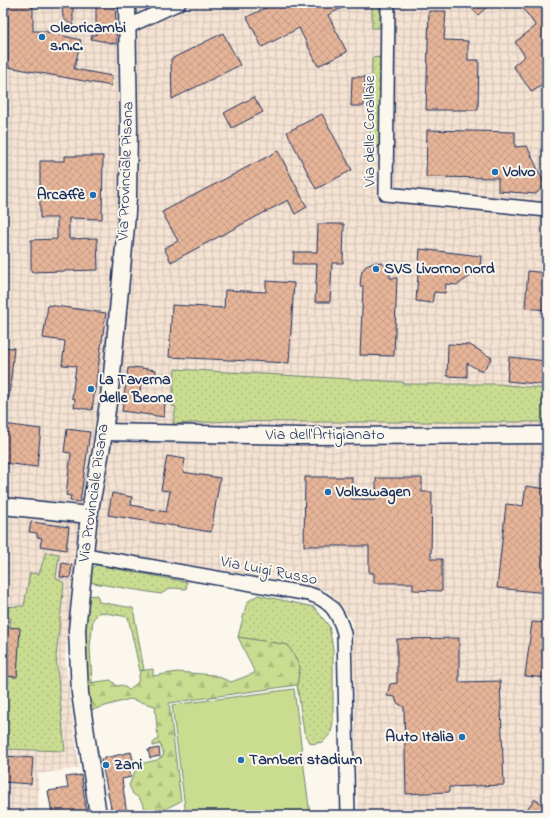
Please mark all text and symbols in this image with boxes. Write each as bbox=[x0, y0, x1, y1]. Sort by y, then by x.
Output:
place label: Oleoricambi s.n.c. bbox=[50, 16, 126, 58]
marker: Oleoricambi s.n.c. bbox=[37, 32, 47, 42]
street label: Via delle Corallaie bbox=[358, 75, 382, 188]
street label: Via Provinciale Pisana bbox=[112, 101, 140, 242]
place label: Volvo bbox=[502, 160, 536, 184]
marker: Volvo bbox=[490, 167, 500, 177]
place label: Arcaffè bbox=[37, 183, 86, 207]
marker: Arcaffè bbox=[88, 190, 98, 200]
place label: SVS Livorno nord bbox=[384, 257, 495, 281]
marker: SVS Livorno nord bbox=[371, 264, 381, 274]
place label: La Taverna delle Beone bbox=[99, 368, 174, 410]
marker: La Taverna delle Beone bbox=[86, 384, 96, 394]
street label: Via Provinciale Pisana bbox=[72, 422, 116, 565]
street label: Via dell'Artigianato bbox=[264, 423, 385, 447]
place label: Volkswagen bbox=[335, 480, 411, 505]
marker: Volkswagen bbox=[323, 487, 333, 497]
street label: Via Luigi Russo bbox=[217, 550, 320, 592]
place label: Auto Italia bbox=[385, 725, 454, 749]
marker: Auto Italia bbox=[457, 732, 467, 742]
place label: Tamberi stadium bbox=[249, 748, 363, 772]
place label: Zani bbox=[114, 753, 143, 777]
marker: Tamberi stadium bbox=[236, 755, 246, 765]
marker: Zani bbox=[101, 760, 111, 770]

